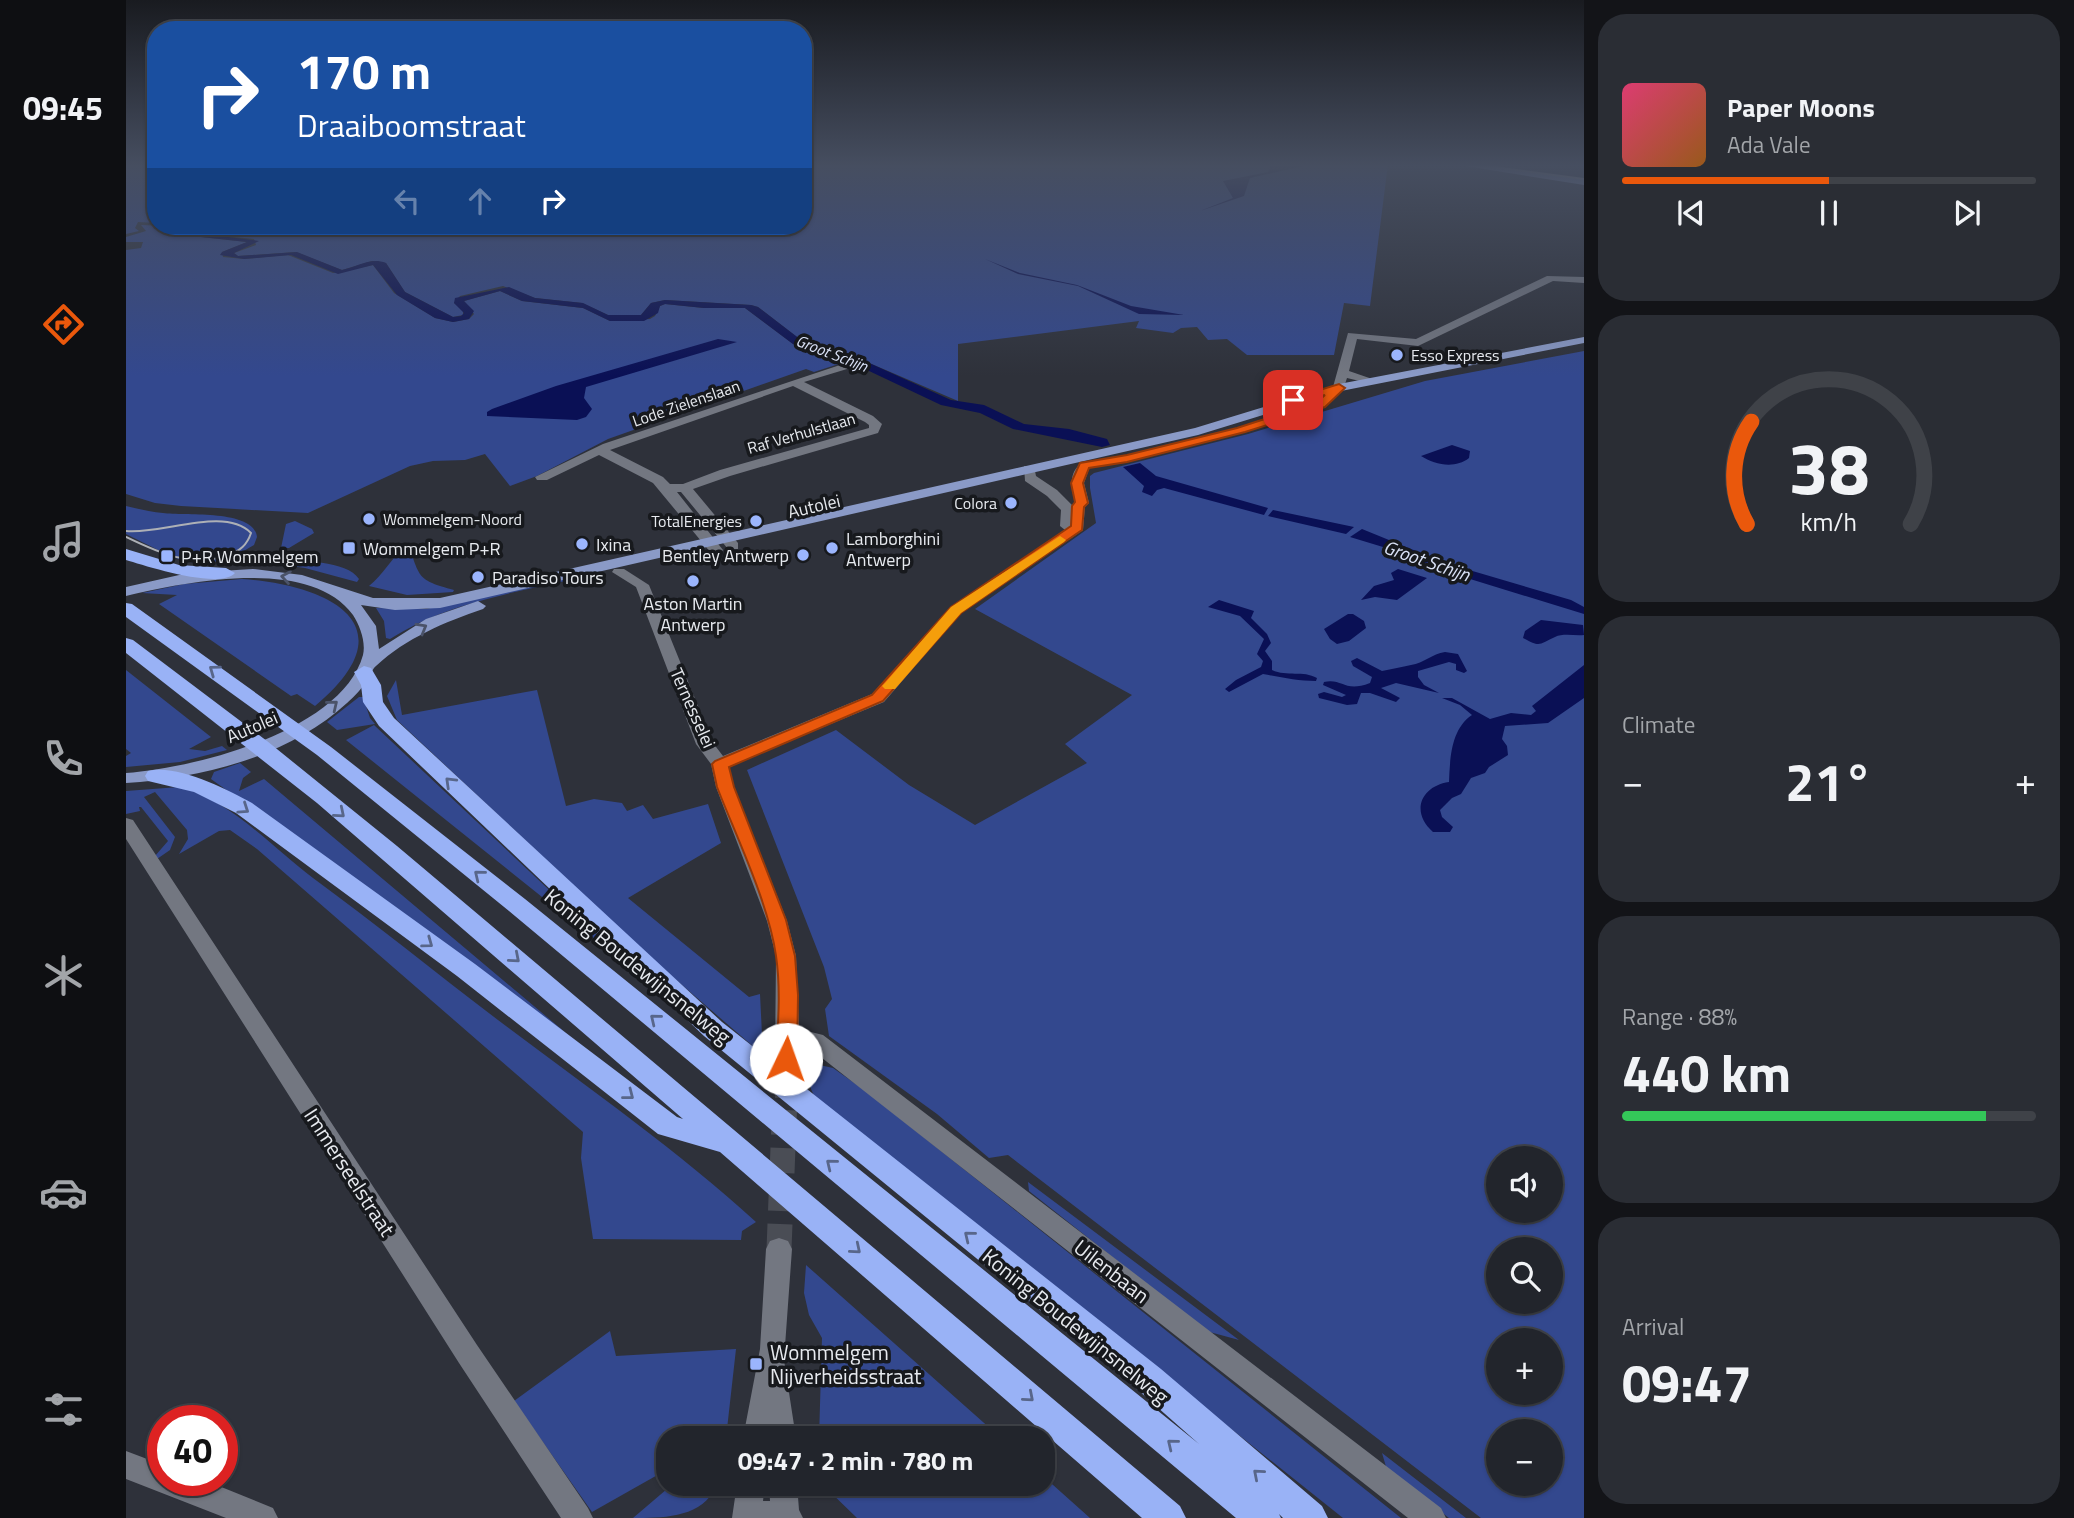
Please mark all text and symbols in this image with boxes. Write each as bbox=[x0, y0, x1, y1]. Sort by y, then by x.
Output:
text: 170 m bbox=[297, 33, 431, 108]
icon: right bbox=[182, 49, 273, 140]
text: 09:45 bbox=[23, 84, 103, 132]
text: Paper Moons bbox=[1727, 88, 1875, 127]
text: Draaiboomstraat bbox=[297, 101, 526, 149]
text: Ada Vale bbox=[1727, 127, 1811, 162]
icon: left bbox=[388, 182, 426, 220]
icon: ahead bbox=[461, 182, 499, 220]
icon: right bbox=[534, 182, 572, 220]
icon: previous bbox=[1672, 194, 1710, 232]
icon: pause bbox=[1810, 194, 1848, 232]
icon: next bbox=[1948, 194, 1986, 232]
icon: directions bbox=[39, 300, 88, 349]
water label: Groot Schijn bbox=[793, 328, 872, 378]
place label: Esso Express bbox=[1411, 343, 1500, 367]
marker: Esso Express bbox=[1389, 347, 1405, 363]
pin bbox=[1263, 370, 1323, 430]
street label: Lode Zielenslaan bbox=[629, 373, 743, 433]
icon: arrive bbox=[1274, 381, 1312, 419]
street label: Raf Verhulstlaan bbox=[744, 406, 858, 460]
text: 38 bbox=[1788, 413, 1870, 523]
street label: Autolei bbox=[785, 487, 843, 525]
place label: Colora bbox=[954, 491, 997, 515]
marker: Colora bbox=[1003, 495, 1019, 511]
text: km/h bbox=[1801, 503, 1857, 541]
place label: Wommelgem-Noord bbox=[383, 507, 522, 531]
place label: TotalEnergies bbox=[651, 509, 742, 533]
marker: Wommelgem-Noord bbox=[361, 511, 377, 527]
marker: TotalEnergies bbox=[748, 513, 764, 529]
icon: music bbox=[39, 517, 88, 566]
place label: Lamborghini Antwerp bbox=[846, 525, 940, 573]
place label: Ixina bbox=[596, 531, 631, 558]
water label: Groot Schijn bbox=[1380, 532, 1475, 588]
place label: Wommelgem P+R bbox=[363, 535, 501, 562]
marker: Ixina bbox=[574, 536, 590, 552]
marker: Wommelgem P+R bbox=[341, 540, 357, 556]
marker: Lamborghini Antwerp bbox=[824, 540, 840, 556]
place label: Bentley Antwerp bbox=[662, 542, 789, 569]
place label: P+R Wommelgem bbox=[181, 543, 319, 570]
marker: Bentley Antwerp bbox=[795, 547, 811, 563]
marker: P+R Wommelgem bbox=[159, 548, 175, 564]
place label: Paradiso Tours bbox=[492, 564, 604, 591]
marker: Paradiso Tours bbox=[470, 569, 486, 585]
one-way arrow bbox=[280, 570, 292, 585]
marker: Aston Martin Antwerp bbox=[685, 573, 701, 589]
place label: Aston Martin Antwerp bbox=[644, 590, 742, 638]
one-way arrow bbox=[414, 623, 427, 636]
street label: Ternesselei bbox=[663, 664, 723, 752]
one-way arrow bbox=[209, 666, 222, 678]
one-way arrow bbox=[326, 701, 338, 714]
street label: Autolei bbox=[222, 704, 282, 750]
text: Climate bbox=[1622, 707, 1695, 742]
icon: phone bbox=[39, 734, 88, 783]
text: 21° bbox=[1785, 742, 1873, 821]
text: − bbox=[1622, 752, 1643, 810]
text: + bbox=[2015, 752, 2036, 810]
one-way arrow bbox=[445, 778, 458, 791]
one-way arrow bbox=[237, 801, 250, 814]
one-way arrow bbox=[332, 804, 344, 817]
one-way arrow bbox=[475, 871, 487, 884]
street label: Koning Boudewijnsnelweg bbox=[538, 880, 739, 1052]
one-way arrow bbox=[420, 935, 433, 947]
one-way arrow bbox=[506, 950, 519, 962]
icon: climate bbox=[39, 951, 88, 1000]
text: Range · 88% bbox=[1622, 999, 1737, 1034]
one-way arrow bbox=[651, 1015, 663, 1028]
position arrow bbox=[749, 1022, 823, 1096]
text: 440 km bbox=[1622, 1033, 1791, 1112]
one-way arrow bbox=[621, 1087, 634, 1100]
street label: Immerseelstraat bbox=[297, 1102, 404, 1243]
map controls bbox=[1486, 1146, 1563, 1496]
button: sound bbox=[1486, 1146, 1563, 1223]
one-way arrow bbox=[827, 1159, 839, 1172]
icon: car bbox=[39, 1168, 88, 1217]
one-way arrow bbox=[965, 1231, 977, 1244]
street label: Uilenbaan bbox=[1067, 1231, 1157, 1311]
button: search bbox=[1486, 1237, 1563, 1314]
street label: Koning Boudewijnsnelweg bbox=[976, 1240, 1177, 1412]
one-way arrow bbox=[847, 1241, 860, 1253]
text: Arrival bbox=[1622, 1309, 1684, 1344]
button: + bbox=[1486, 1328, 1563, 1405]
place label: Wommelgem Nijverheidsstraat bbox=[770, 1336, 922, 1392]
text: 09:47 bbox=[1622, 1343, 1752, 1422]
marker: Wommelgem Nijverheidsstraat bbox=[748, 1356, 764, 1372]
icon: filters bbox=[39, 1385, 88, 1434]
one-way arrow bbox=[1021, 1389, 1034, 1401]
speed limit sign: 40 bbox=[147, 1405, 238, 1496]
button: − bbox=[1486, 1419, 1563, 1496]
one-way arrow bbox=[1168, 1439, 1180, 1452]
text: 09:47 · 2 min · 780 m bbox=[738, 1441, 973, 1480]
one-way arrow bbox=[1253, 1470, 1266, 1482]

